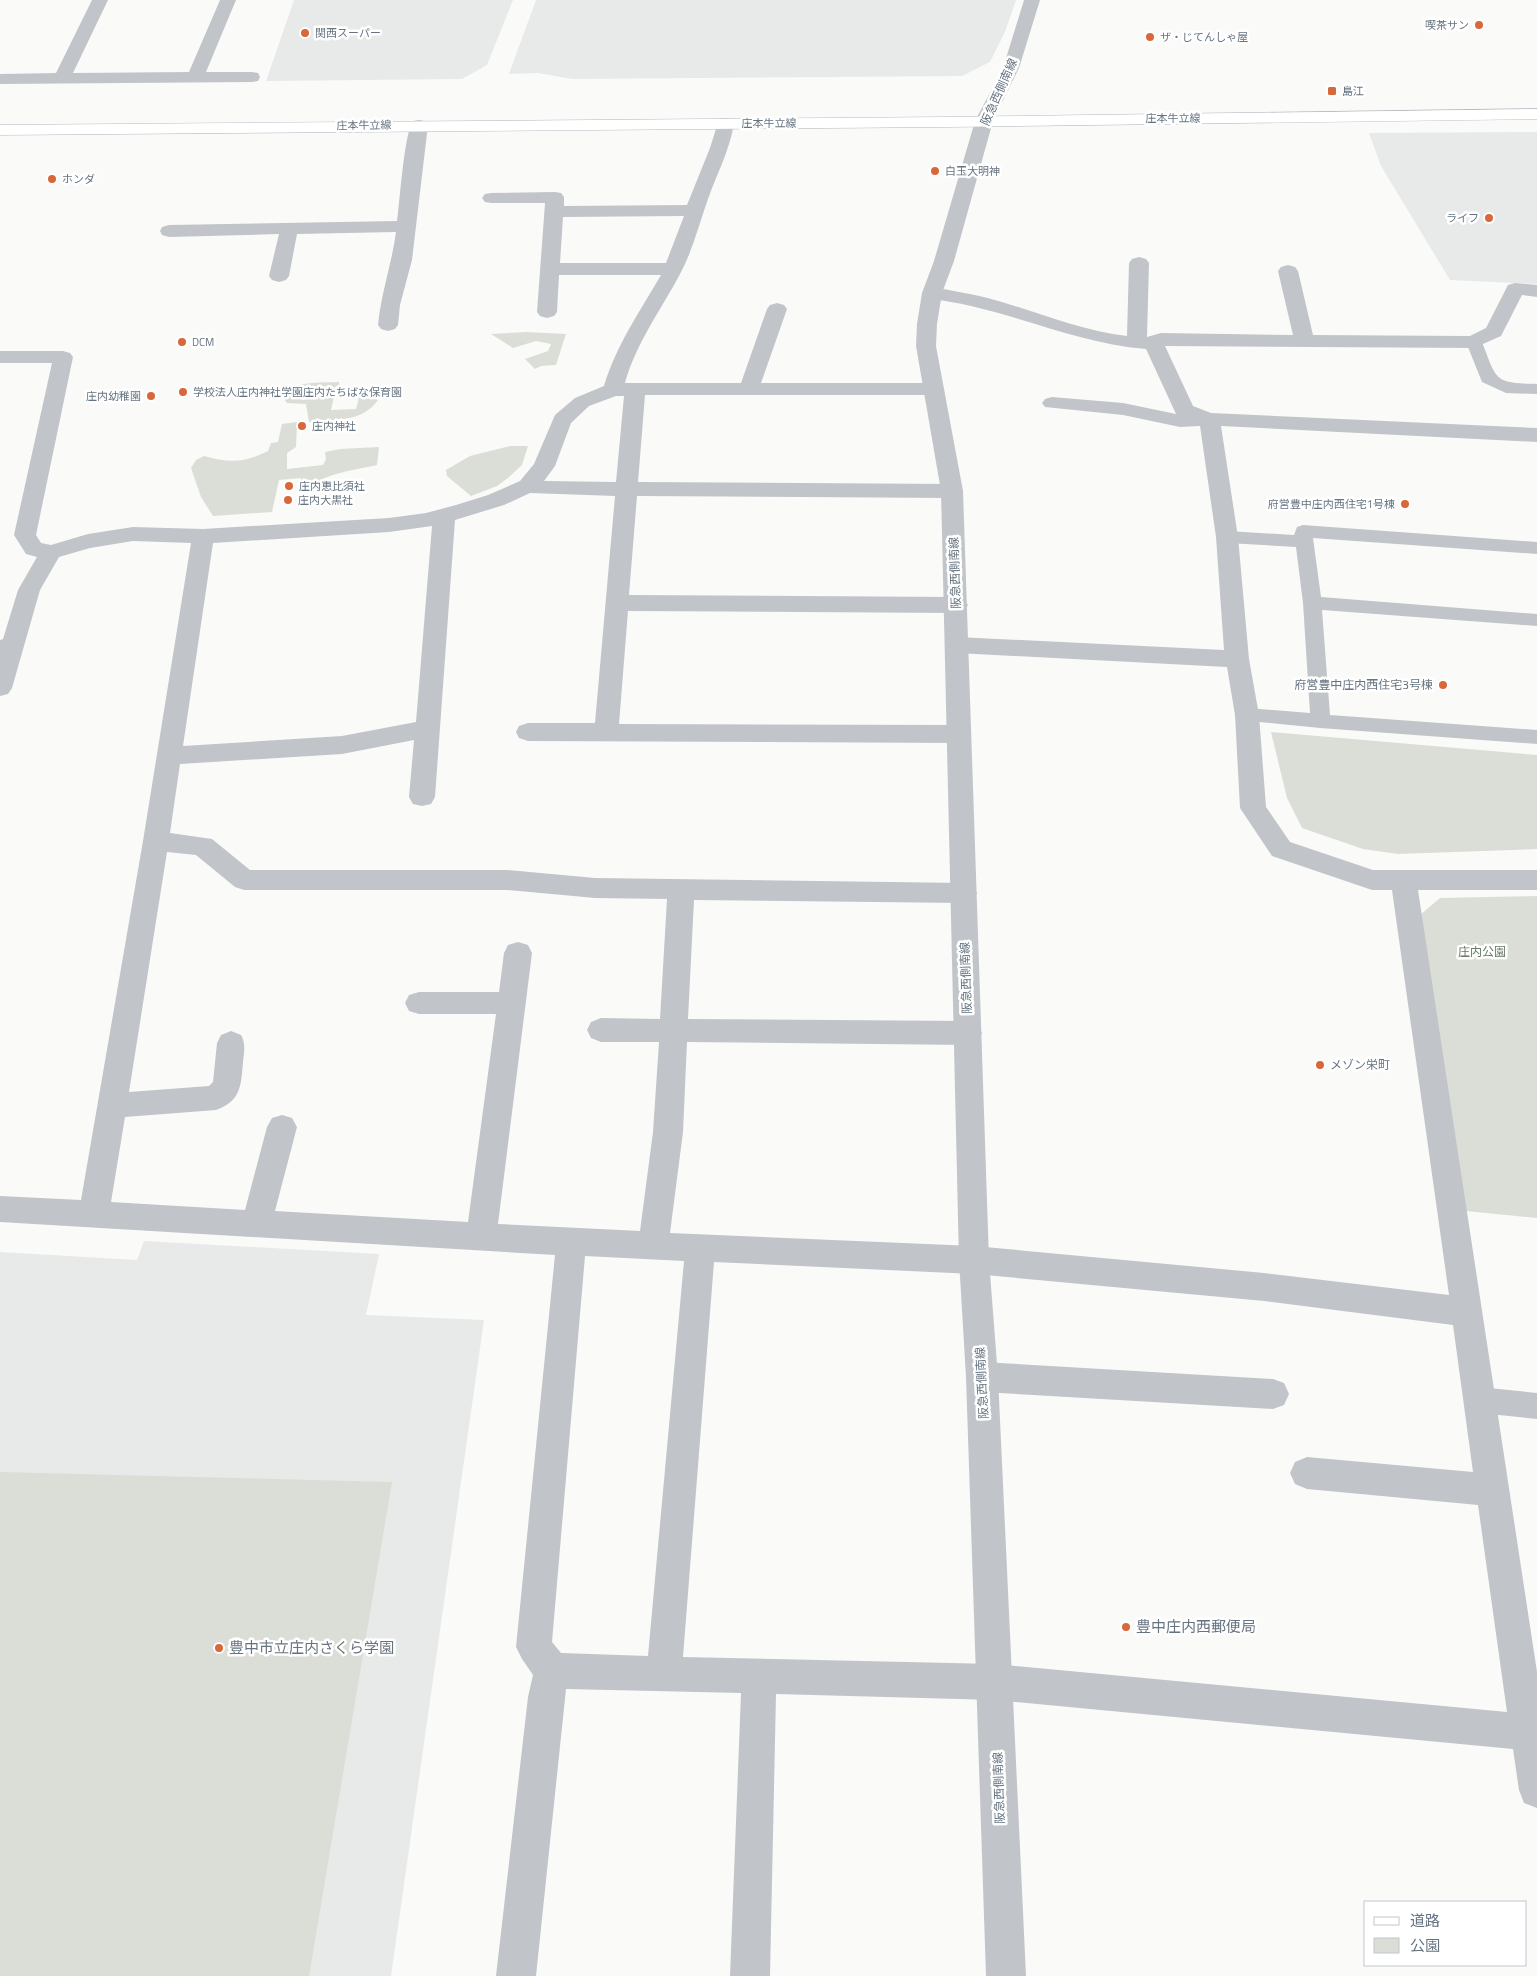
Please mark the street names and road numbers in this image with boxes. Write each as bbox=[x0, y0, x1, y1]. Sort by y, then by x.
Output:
street label: 阪急西側南線 bbox=[975, 55, 1022, 129]
street label: 庄本牛立線 bbox=[1146, 110, 1201, 126]
street label: 庄本牛立線 bbox=[742, 115, 797, 131]
street label: 庄本牛立線 bbox=[336, 117, 392, 133]
street label: 阪急西側南線 bbox=[944, 537, 965, 609]
street label: 阪急西側南線 bbox=[955, 942, 976, 1014]
street label: 阪急西側南線 bbox=[970, 1347, 993, 1419]
street label: 阪急西側南線 bbox=[988, 1752, 1009, 1824]

